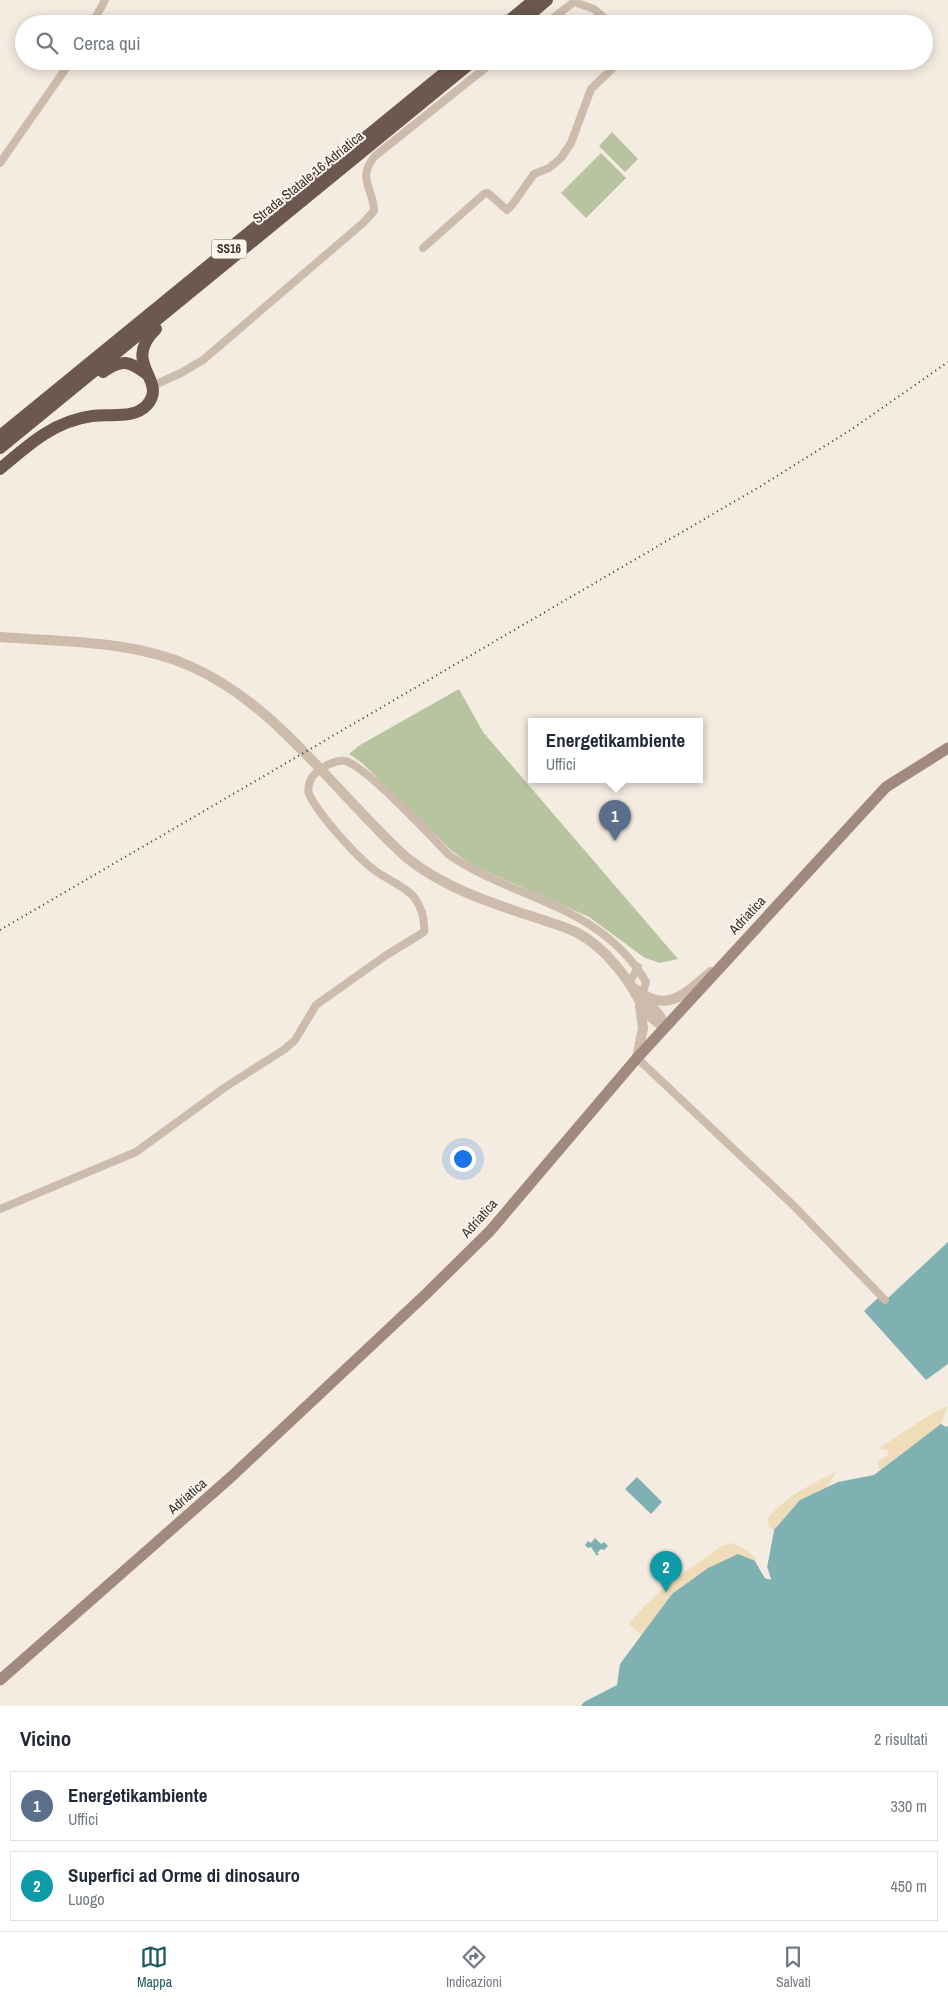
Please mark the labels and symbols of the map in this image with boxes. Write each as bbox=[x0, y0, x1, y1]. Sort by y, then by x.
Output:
street label: Strada Statale 16 Adriatica bbox=[249, 126, 367, 227]
road number: SS16 bbox=[212, 240, 246, 258]
pin: 1 bbox=[599, 800, 631, 841]
street label: Adriatica bbox=[724, 892, 770, 939]
your location bbox=[450, 1146, 476, 1172]
street label: Adriatica bbox=[456, 1194, 501, 1242]
street label: Adriatica bbox=[163, 1474, 211, 1519]
pin: 2 bbox=[650, 1551, 682, 1592]

